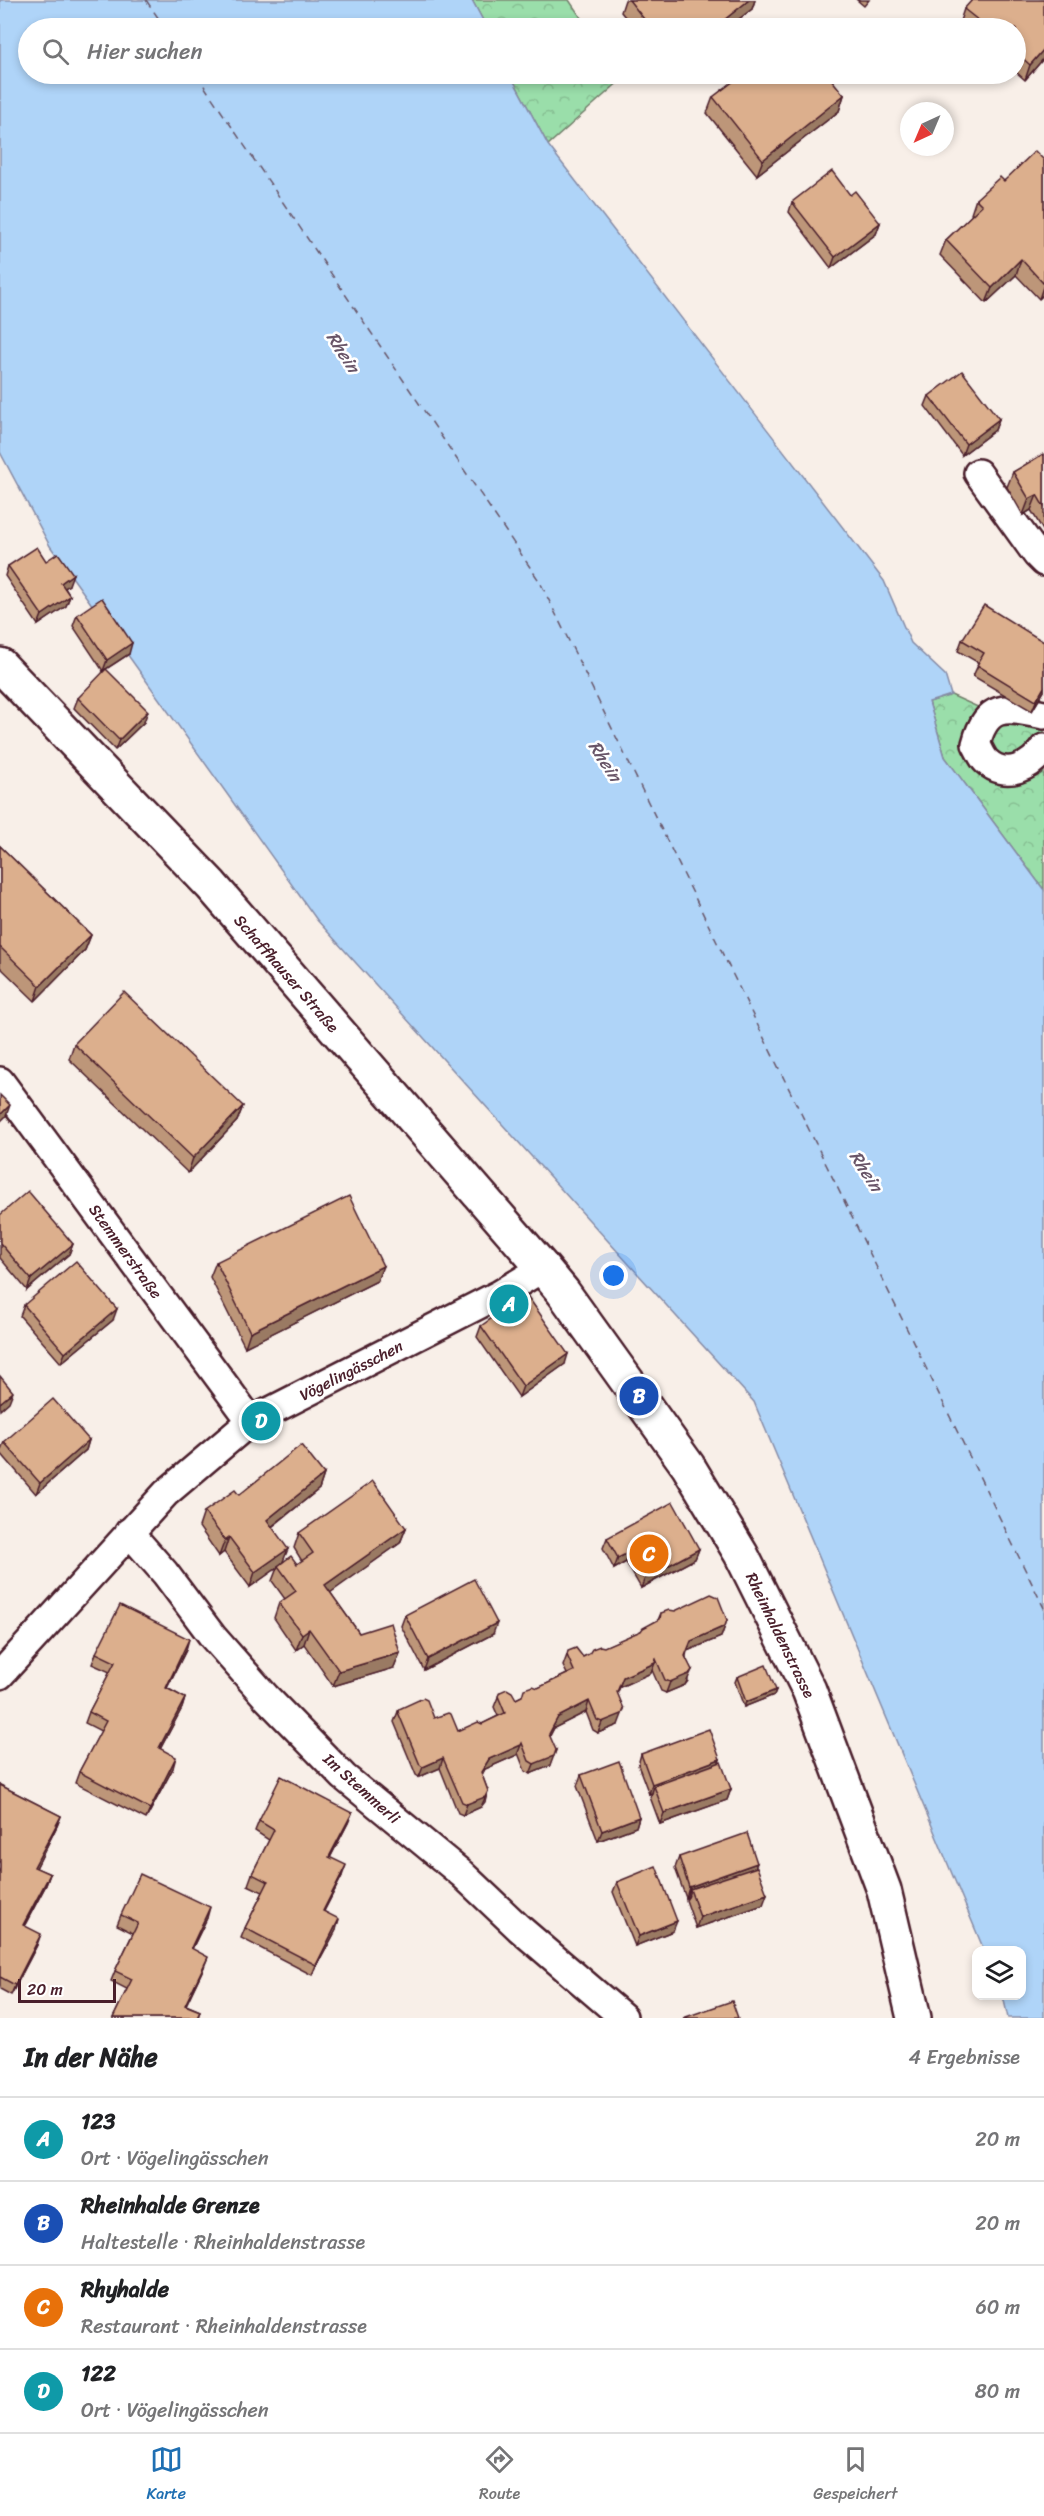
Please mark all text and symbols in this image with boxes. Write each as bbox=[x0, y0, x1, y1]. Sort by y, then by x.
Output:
search box bbox=[18, 18, 1026, 84]
text: Hier suchen bbox=[87, 32, 202, 71]
icon: search bbox=[39, 35, 72, 68]
north arrow bbox=[900, 102, 954, 156]
water label: Rhein bbox=[318, 325, 370, 381]
water label: Rhein bbox=[580, 734, 632, 790]
street label: Schaffhauser Straße bbox=[227, 907, 347, 1040]
water label: Rhein bbox=[841, 1144, 893, 1200]
street label: Stemmerstraße bbox=[81, 1197, 170, 1305]
your location bbox=[599, 1261, 628, 1290]
pin: A bbox=[490, 1282, 528, 1326]
street label: Vögelingässchen bbox=[294, 1332, 409, 1409]
pin: B bbox=[620, 1374, 658, 1418]
pin: D bbox=[242, 1398, 280, 1444]
pin: C bbox=[630, 1532, 668, 1576]
street label: Rheinhaldenstrasse bbox=[737, 1567, 824, 1703]
street label: Im Stemmerli bbox=[315, 1745, 408, 1832]
map controls bbox=[972, 1946, 1026, 2000]
button: layers bbox=[972, 1946, 1026, 2000]
text: 20 m bbox=[27, 1975, 63, 2004]
scale bar bbox=[18, 1976, 116, 2004]
text: In der Nähe bbox=[24, 2034, 158, 2080]
text: 4 Ergebnisse bbox=[909, 2040, 1020, 2075]
text: 123 bbox=[81, 2102, 115, 2141]
text: A bbox=[37, 2122, 50, 2157]
text: 20 m bbox=[975, 2122, 1020, 2157]
text: Ort · Vögelingässchen bbox=[81, 2141, 269, 2176]
text: Rheinhalde Grenze bbox=[81, 2186, 260, 2225]
text: B bbox=[37, 2206, 50, 2241]
text: 20 m bbox=[975, 2206, 1020, 2241]
text: Haltestelle · Rheinhaldenstrasse bbox=[81, 2225, 365, 2260]
text: Rhyhalde bbox=[81, 2270, 169, 2309]
text: C bbox=[37, 2290, 50, 2325]
text: 60 m bbox=[975, 2290, 1020, 2325]
text: Restaurant · Rheinhaldenstrasse bbox=[81, 2309, 367, 2344]
text: 122 bbox=[81, 2354, 116, 2393]
text: D bbox=[38, 2374, 49, 2409]
text: 80 m bbox=[975, 2374, 1020, 2409]
text: Ort · Vögelingässchen bbox=[81, 2393, 269, 2428]
tab: Karte bbox=[147, 2443, 186, 2508]
tab: Route bbox=[479, 2443, 520, 2508]
tab: Gespeichert bbox=[813, 2443, 897, 2508]

